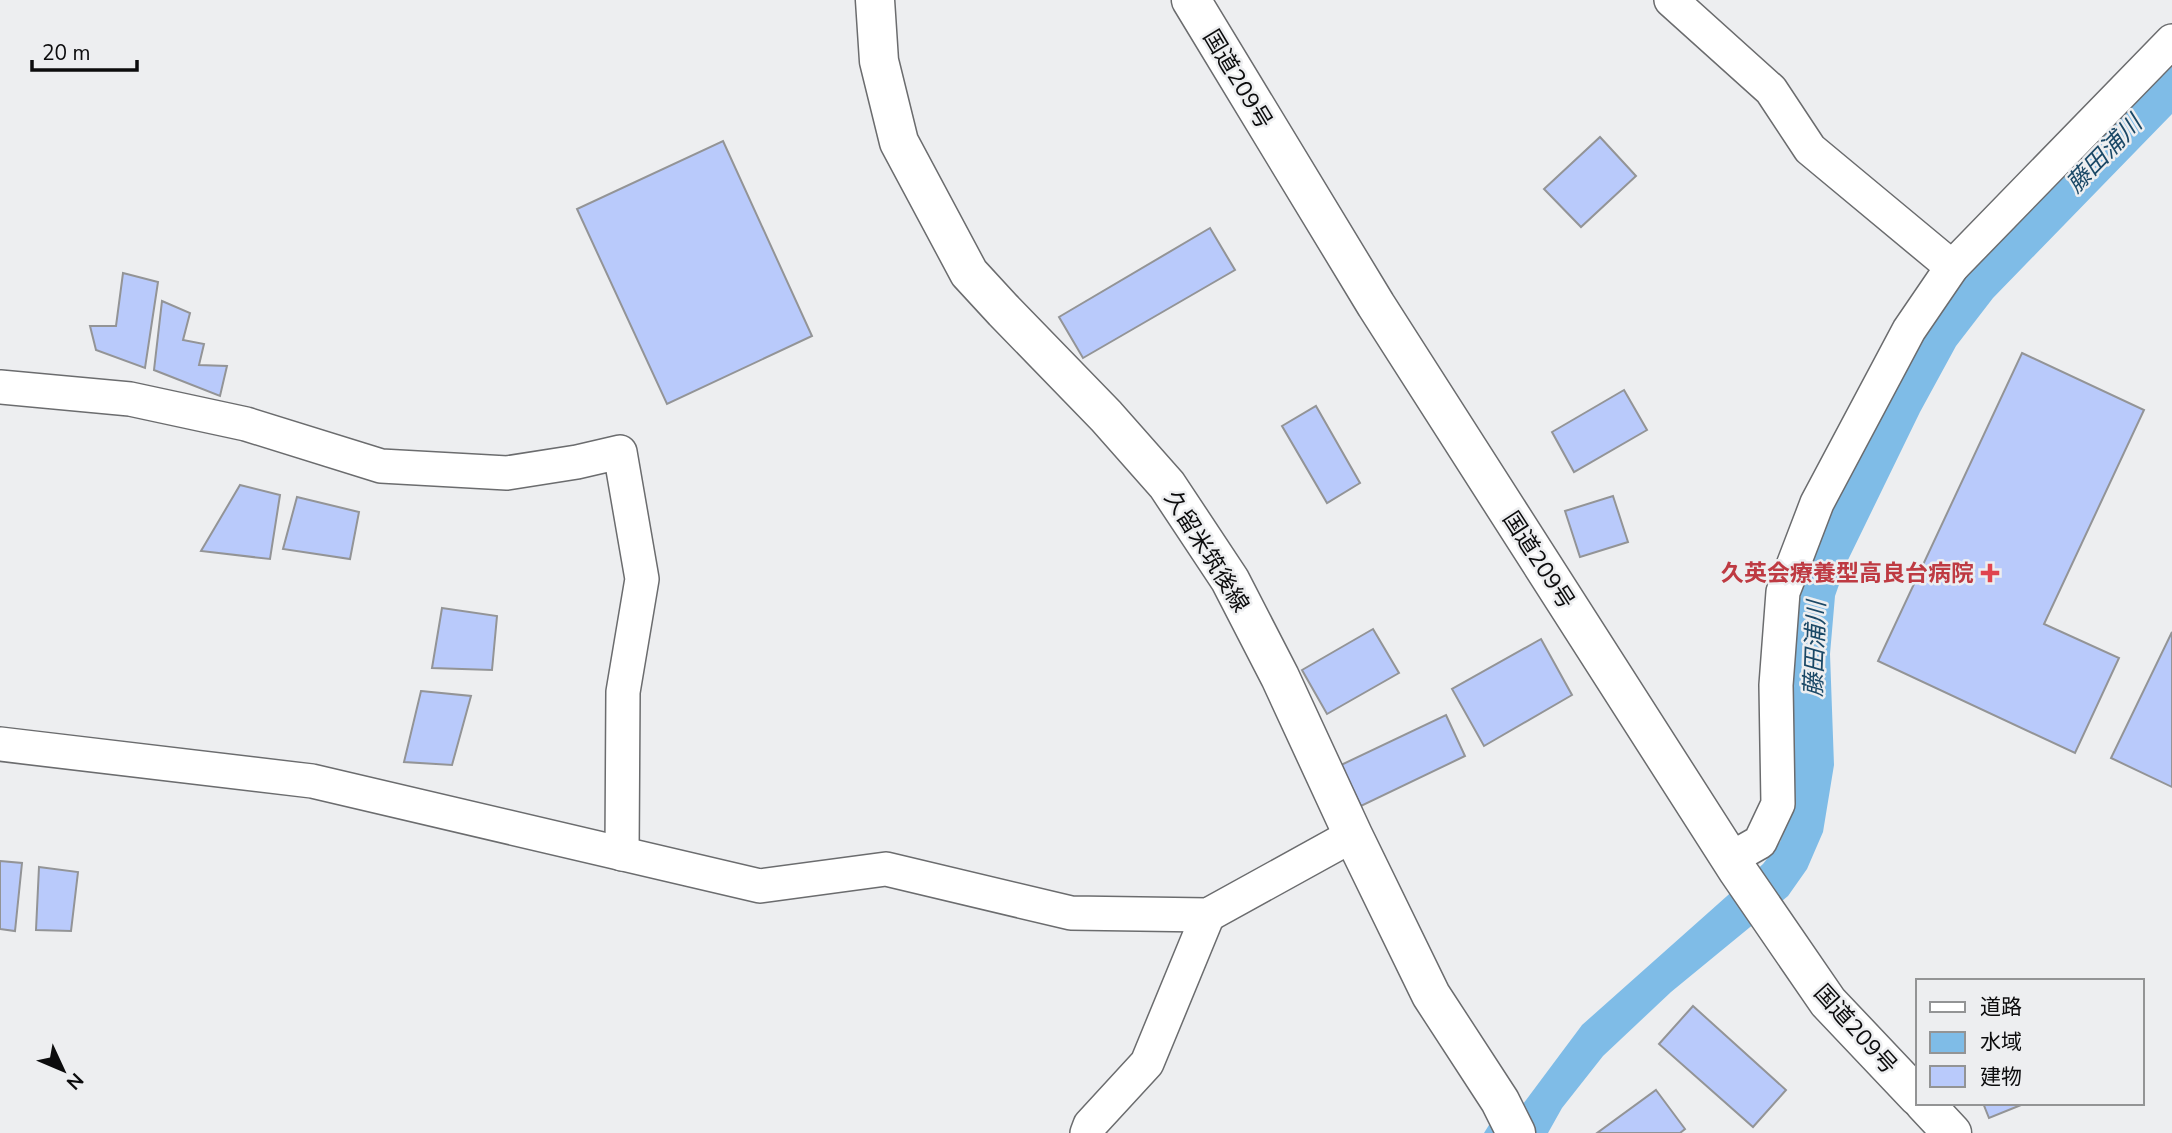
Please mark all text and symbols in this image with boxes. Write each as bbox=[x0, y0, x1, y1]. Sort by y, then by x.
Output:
street label: 国道209号 bbox=[1196, 24, 1279, 135]
scale bar bbox=[32, 28, 136, 72]
text: 20 m bbox=[42, 39, 91, 67]
water label: 藤田浦川 bbox=[2059, 106, 2151, 200]
street label: 久留米筑後線 bbox=[1157, 485, 1256, 618]
street label: 国道209号 bbox=[1496, 506, 1582, 615]
place label: 久英会療養型高良台病院 bbox=[1721, 558, 1974, 589]
marker: 久英会療養型高良台病院 bbox=[1980, 563, 2000, 583]
water label: 藤田浦川 bbox=[1797, 597, 1833, 698]
street label: 国道209号 bbox=[1807, 978, 1904, 1081]
legend bbox=[1916, 979, 2144, 1105]
text: 道路 bbox=[1980, 993, 2022, 1021]
text: 水域 bbox=[1980, 1028, 2022, 1056]
north arrow bbox=[28, 1035, 98, 1105]
text: 建物 bbox=[1980, 1063, 2022, 1091]
text: N bbox=[60, 1067, 89, 1095]

